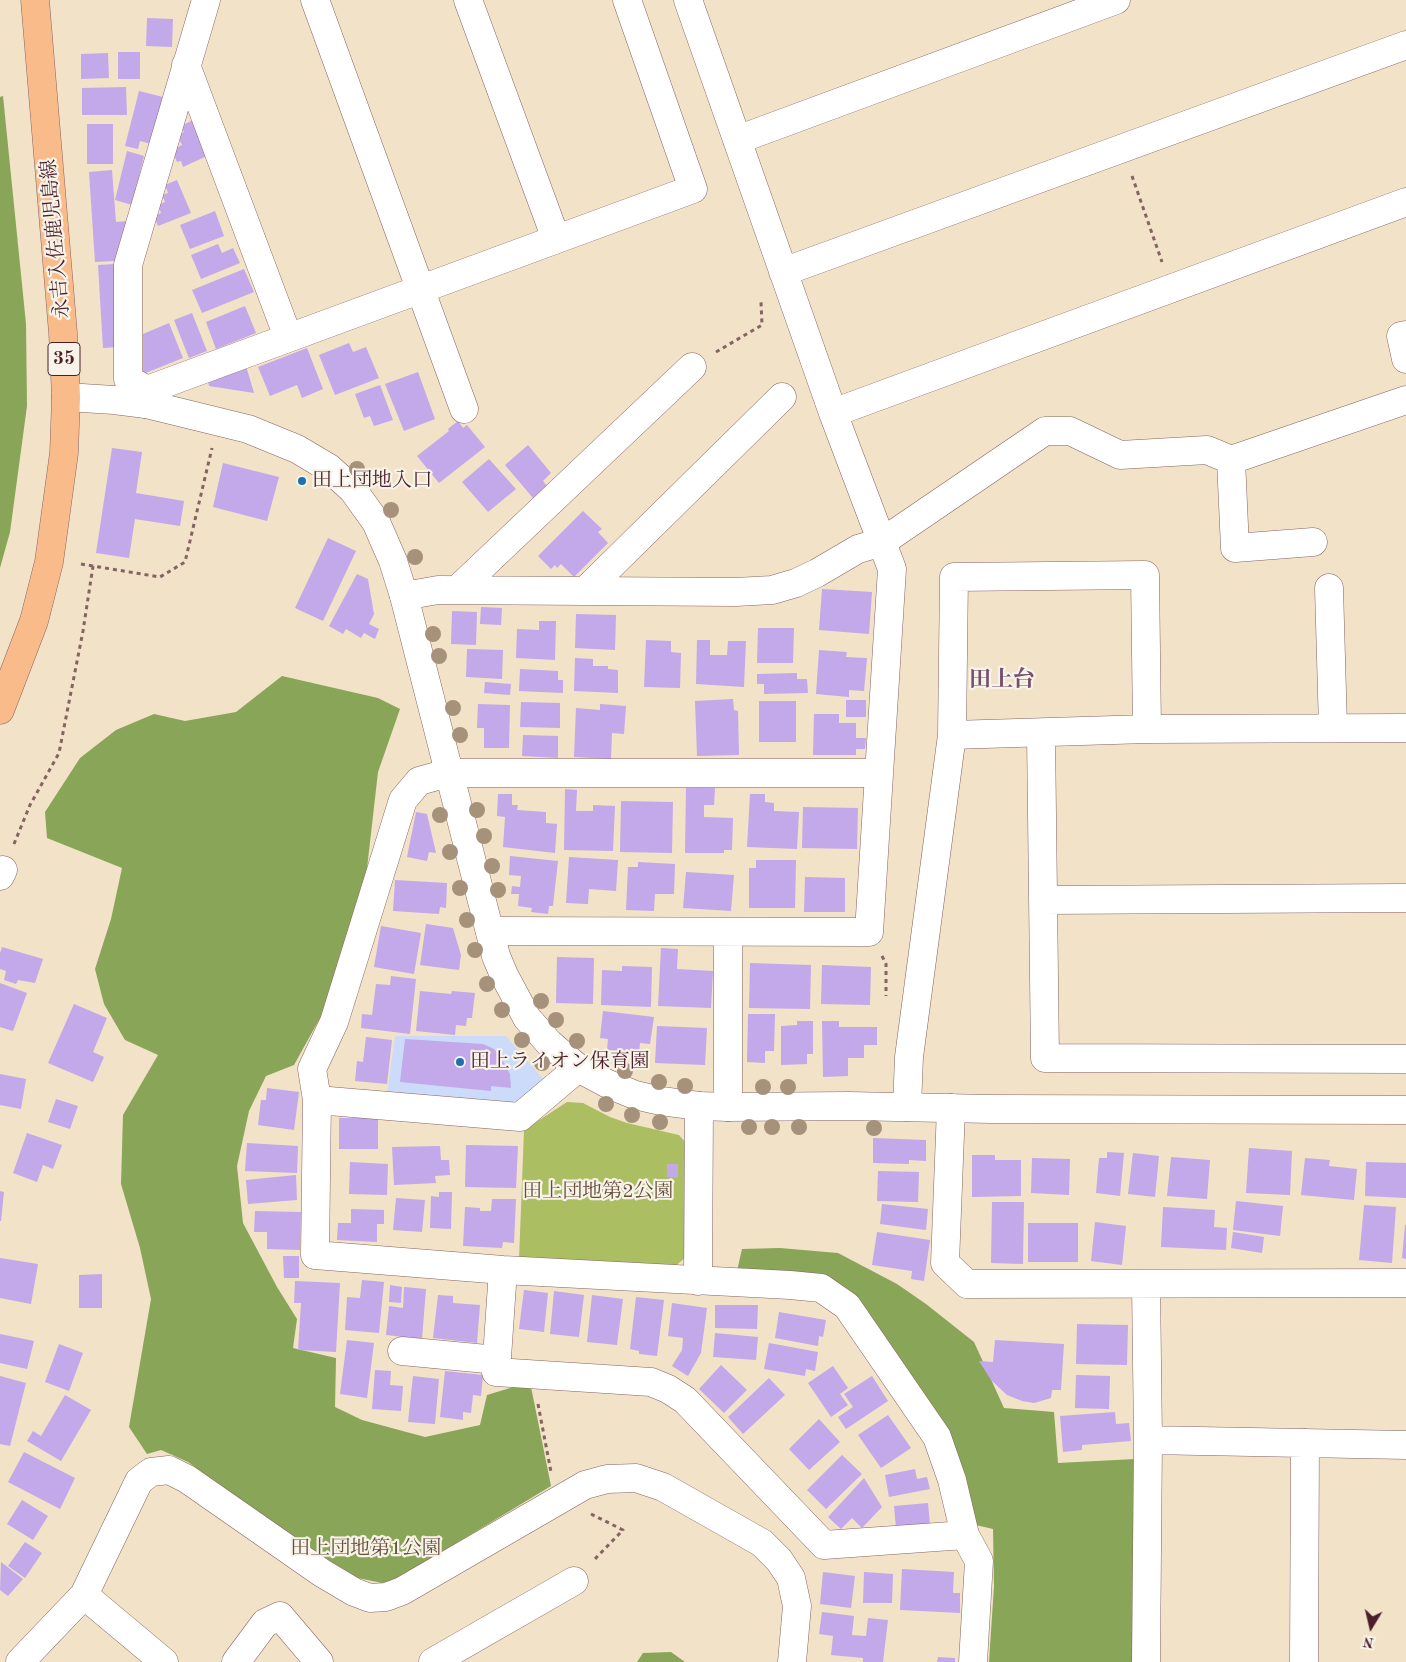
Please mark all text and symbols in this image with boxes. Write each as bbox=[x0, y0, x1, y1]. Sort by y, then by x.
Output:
street label: 永吉入佐鹿児島線 bbox=[37, 158, 75, 320]
road number: 35 bbox=[48, 342, 80, 376]
place label: 田上団地入口 bbox=[312, 469, 432, 493]
marker: 田上団地入口 bbox=[296, 475, 308, 487]
district label: 田上台 bbox=[969, 667, 1035, 693]
place label: 田上ライオン保育園 bbox=[470, 1050, 650, 1074]
marker: 田上ライオン保育園 bbox=[454, 1056, 466, 1068]
park label: 田上団地第2公園 bbox=[522, 1180, 674, 1204]
park label: 田上団地第1公園 bbox=[290, 1537, 442, 1561]
north arrow bbox=[1346, 1602, 1396, 1652]
text: N bbox=[1362, 1634, 1375, 1650]

